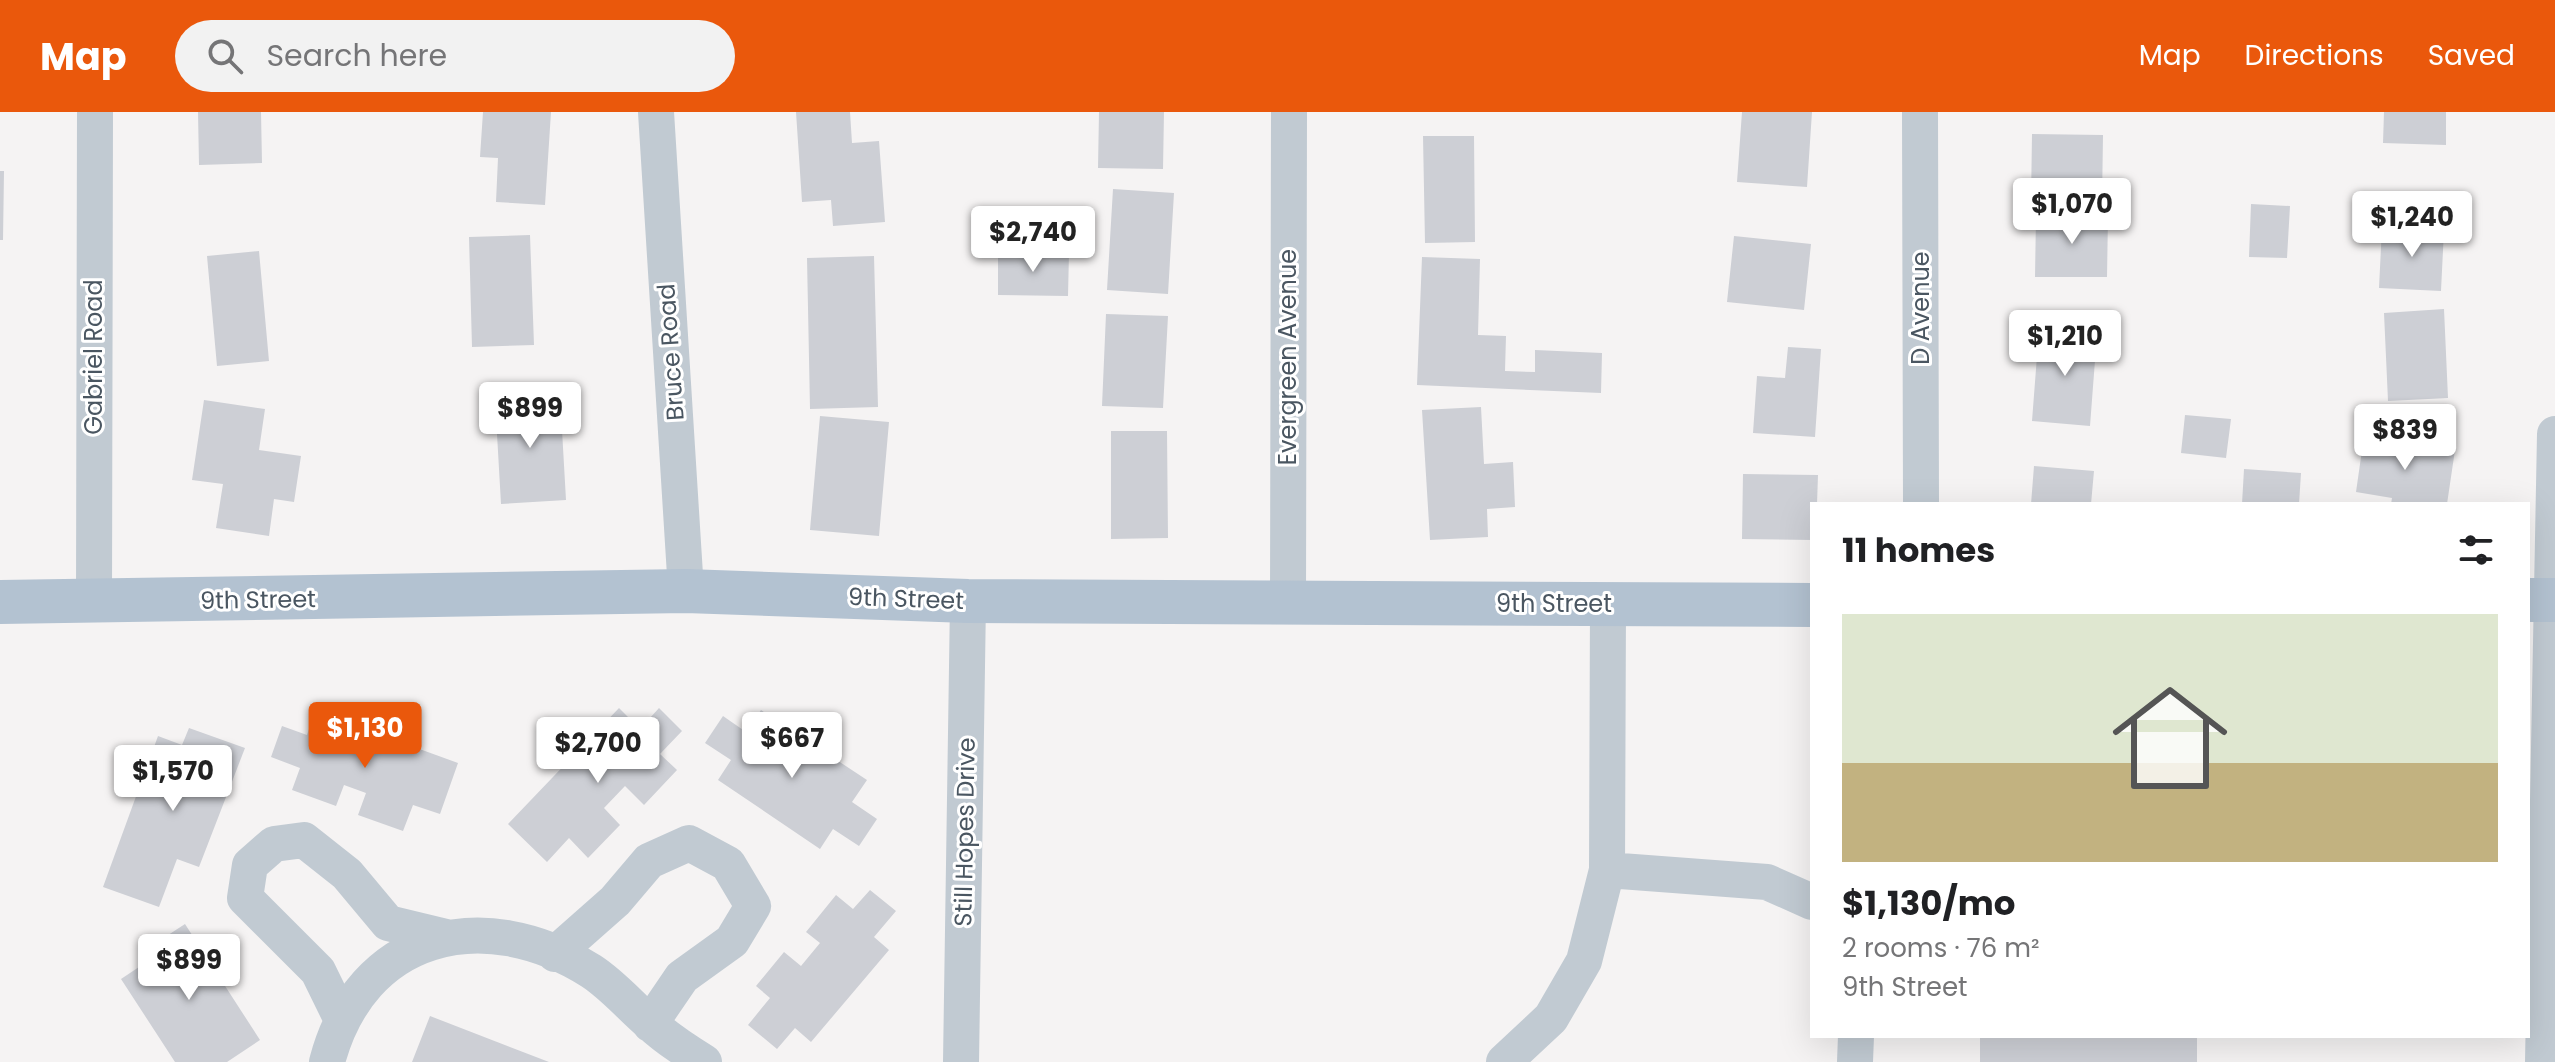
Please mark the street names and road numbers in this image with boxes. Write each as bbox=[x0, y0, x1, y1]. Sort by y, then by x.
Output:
street label: Evergreen Avenue bbox=[1271, 249, 1304, 465]
street label: D Avenue bbox=[1904, 251, 1937, 365]
street label: Gabriel Road bbox=[77, 279, 110, 435]
street label: Bruce Road bbox=[649, 282, 692, 422]
street label: 9th Street bbox=[848, 580, 965, 617]
street label: 9th Street bbox=[200, 582, 316, 617]
street label: 9th Street bbox=[1496, 587, 1612, 620]
street label: Still Hopes Drive bbox=[946, 737, 983, 927]

